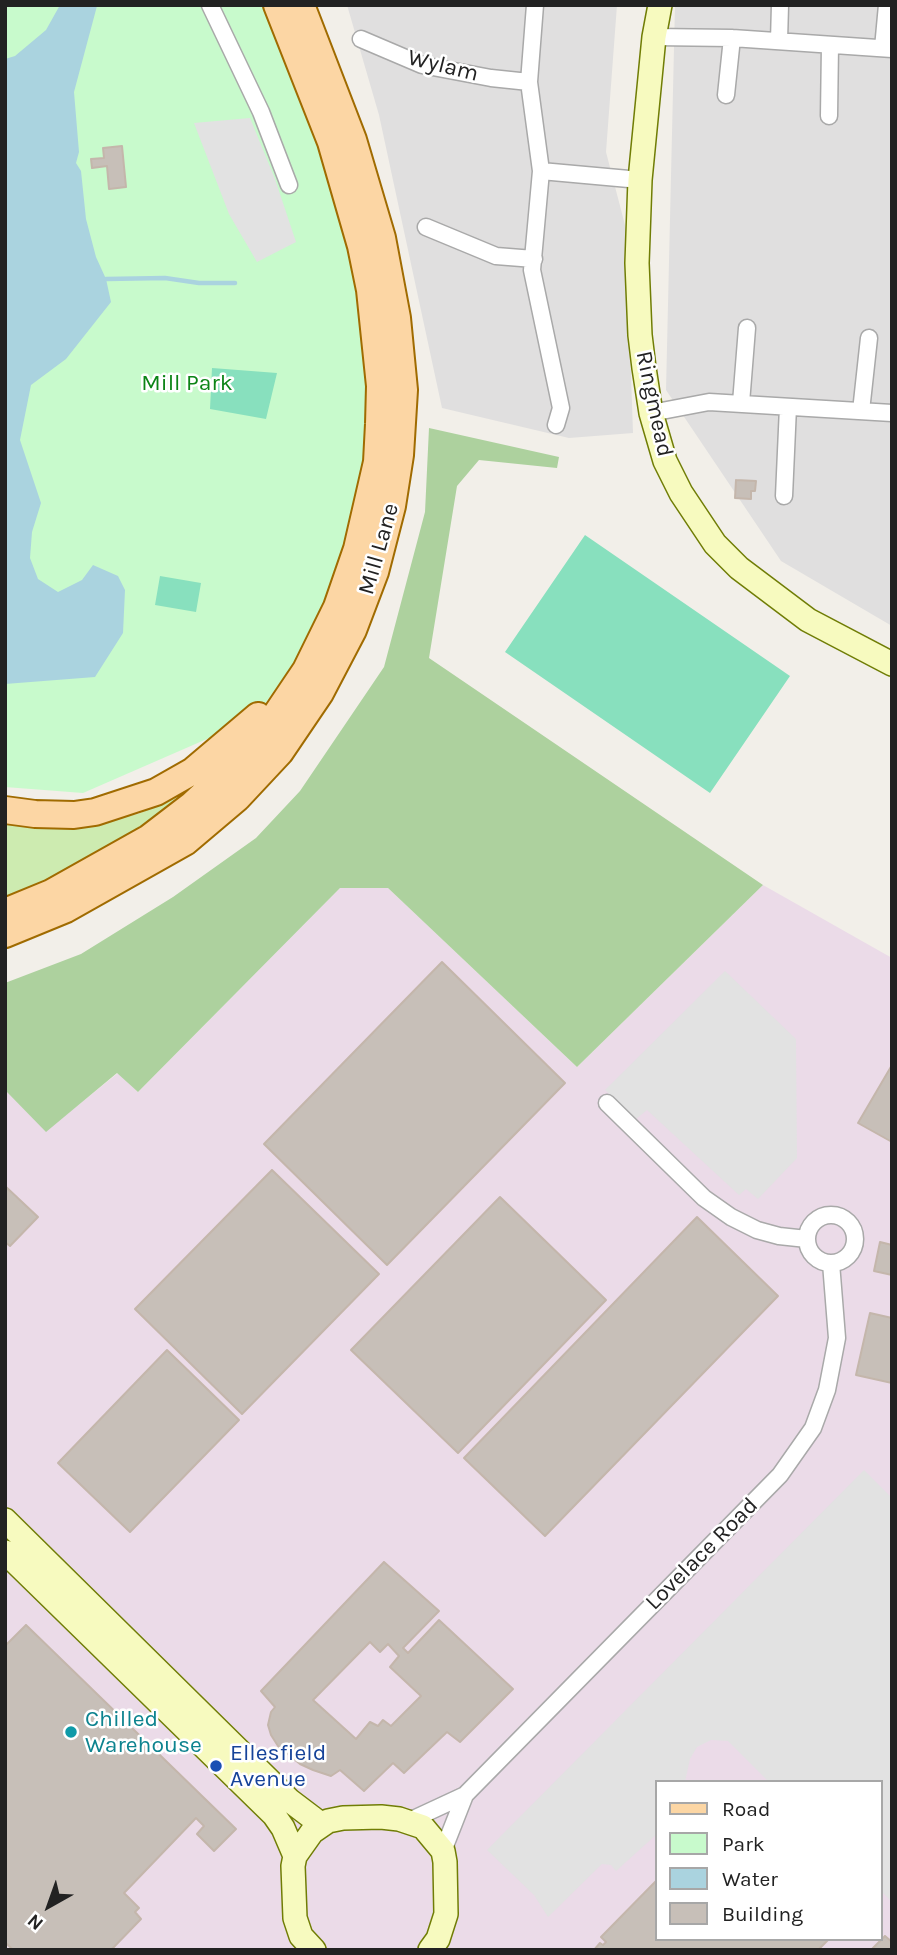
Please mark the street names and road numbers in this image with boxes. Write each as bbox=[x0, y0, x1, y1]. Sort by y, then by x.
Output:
street label: Wylam bbox=[405, 44, 481, 88]
street label: Ringmead bbox=[629, 349, 679, 459]
street label: Mill Lane bbox=[353, 500, 405, 598]
street label: Lovelace Road bbox=[640, 1492, 764, 1616]

